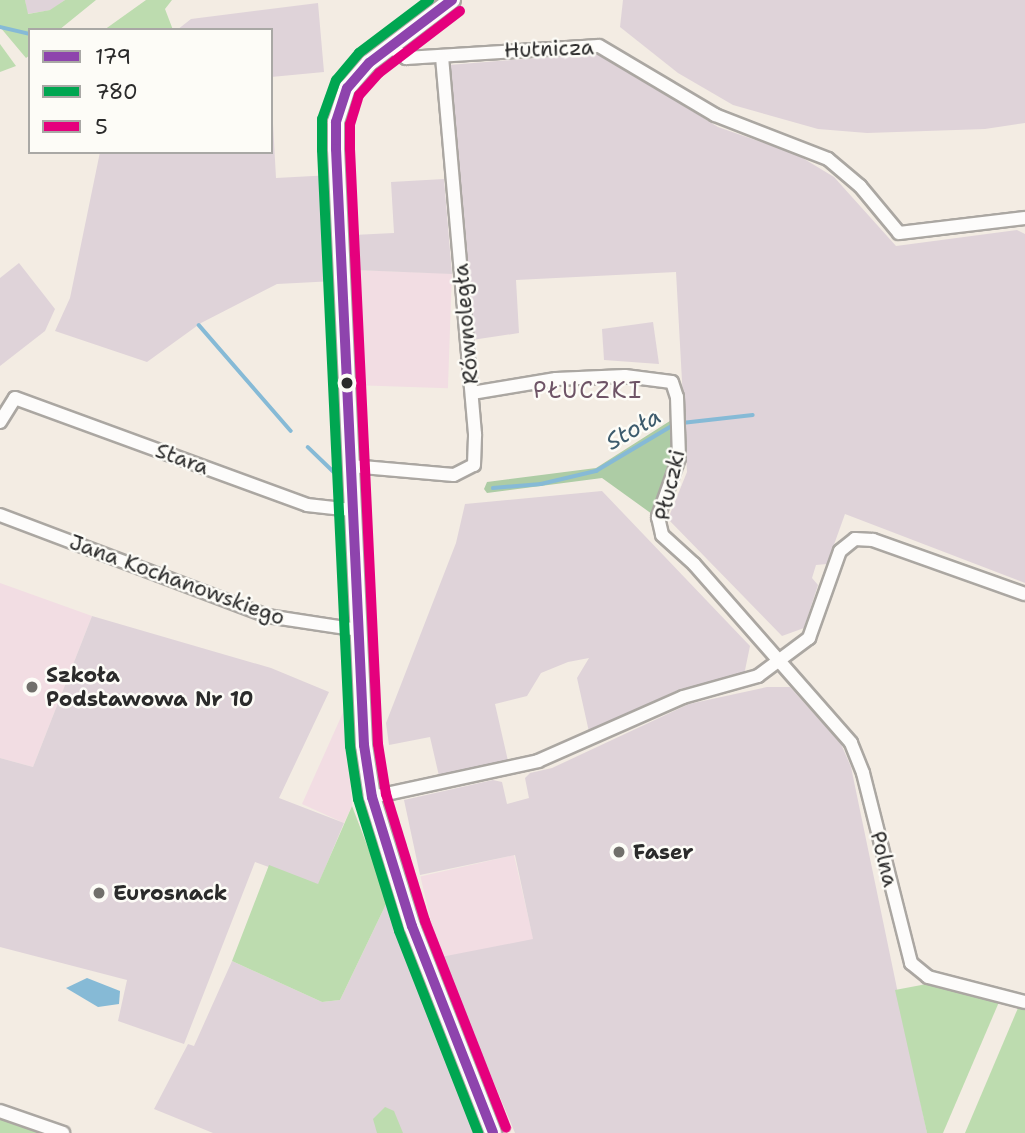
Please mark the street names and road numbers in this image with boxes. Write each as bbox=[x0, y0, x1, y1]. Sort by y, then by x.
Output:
street label: Hutnicza bbox=[504, 35, 594, 63]
street label: Równoległa bbox=[448, 263, 484, 385]
street label: Stara bbox=[152, 438, 212, 480]
street label: Płuczki bbox=[650, 447, 690, 523]
street label: Jana Kochanowskiego bbox=[66, 529, 288, 631]
street label: Polna bbox=[865, 829, 903, 889]

